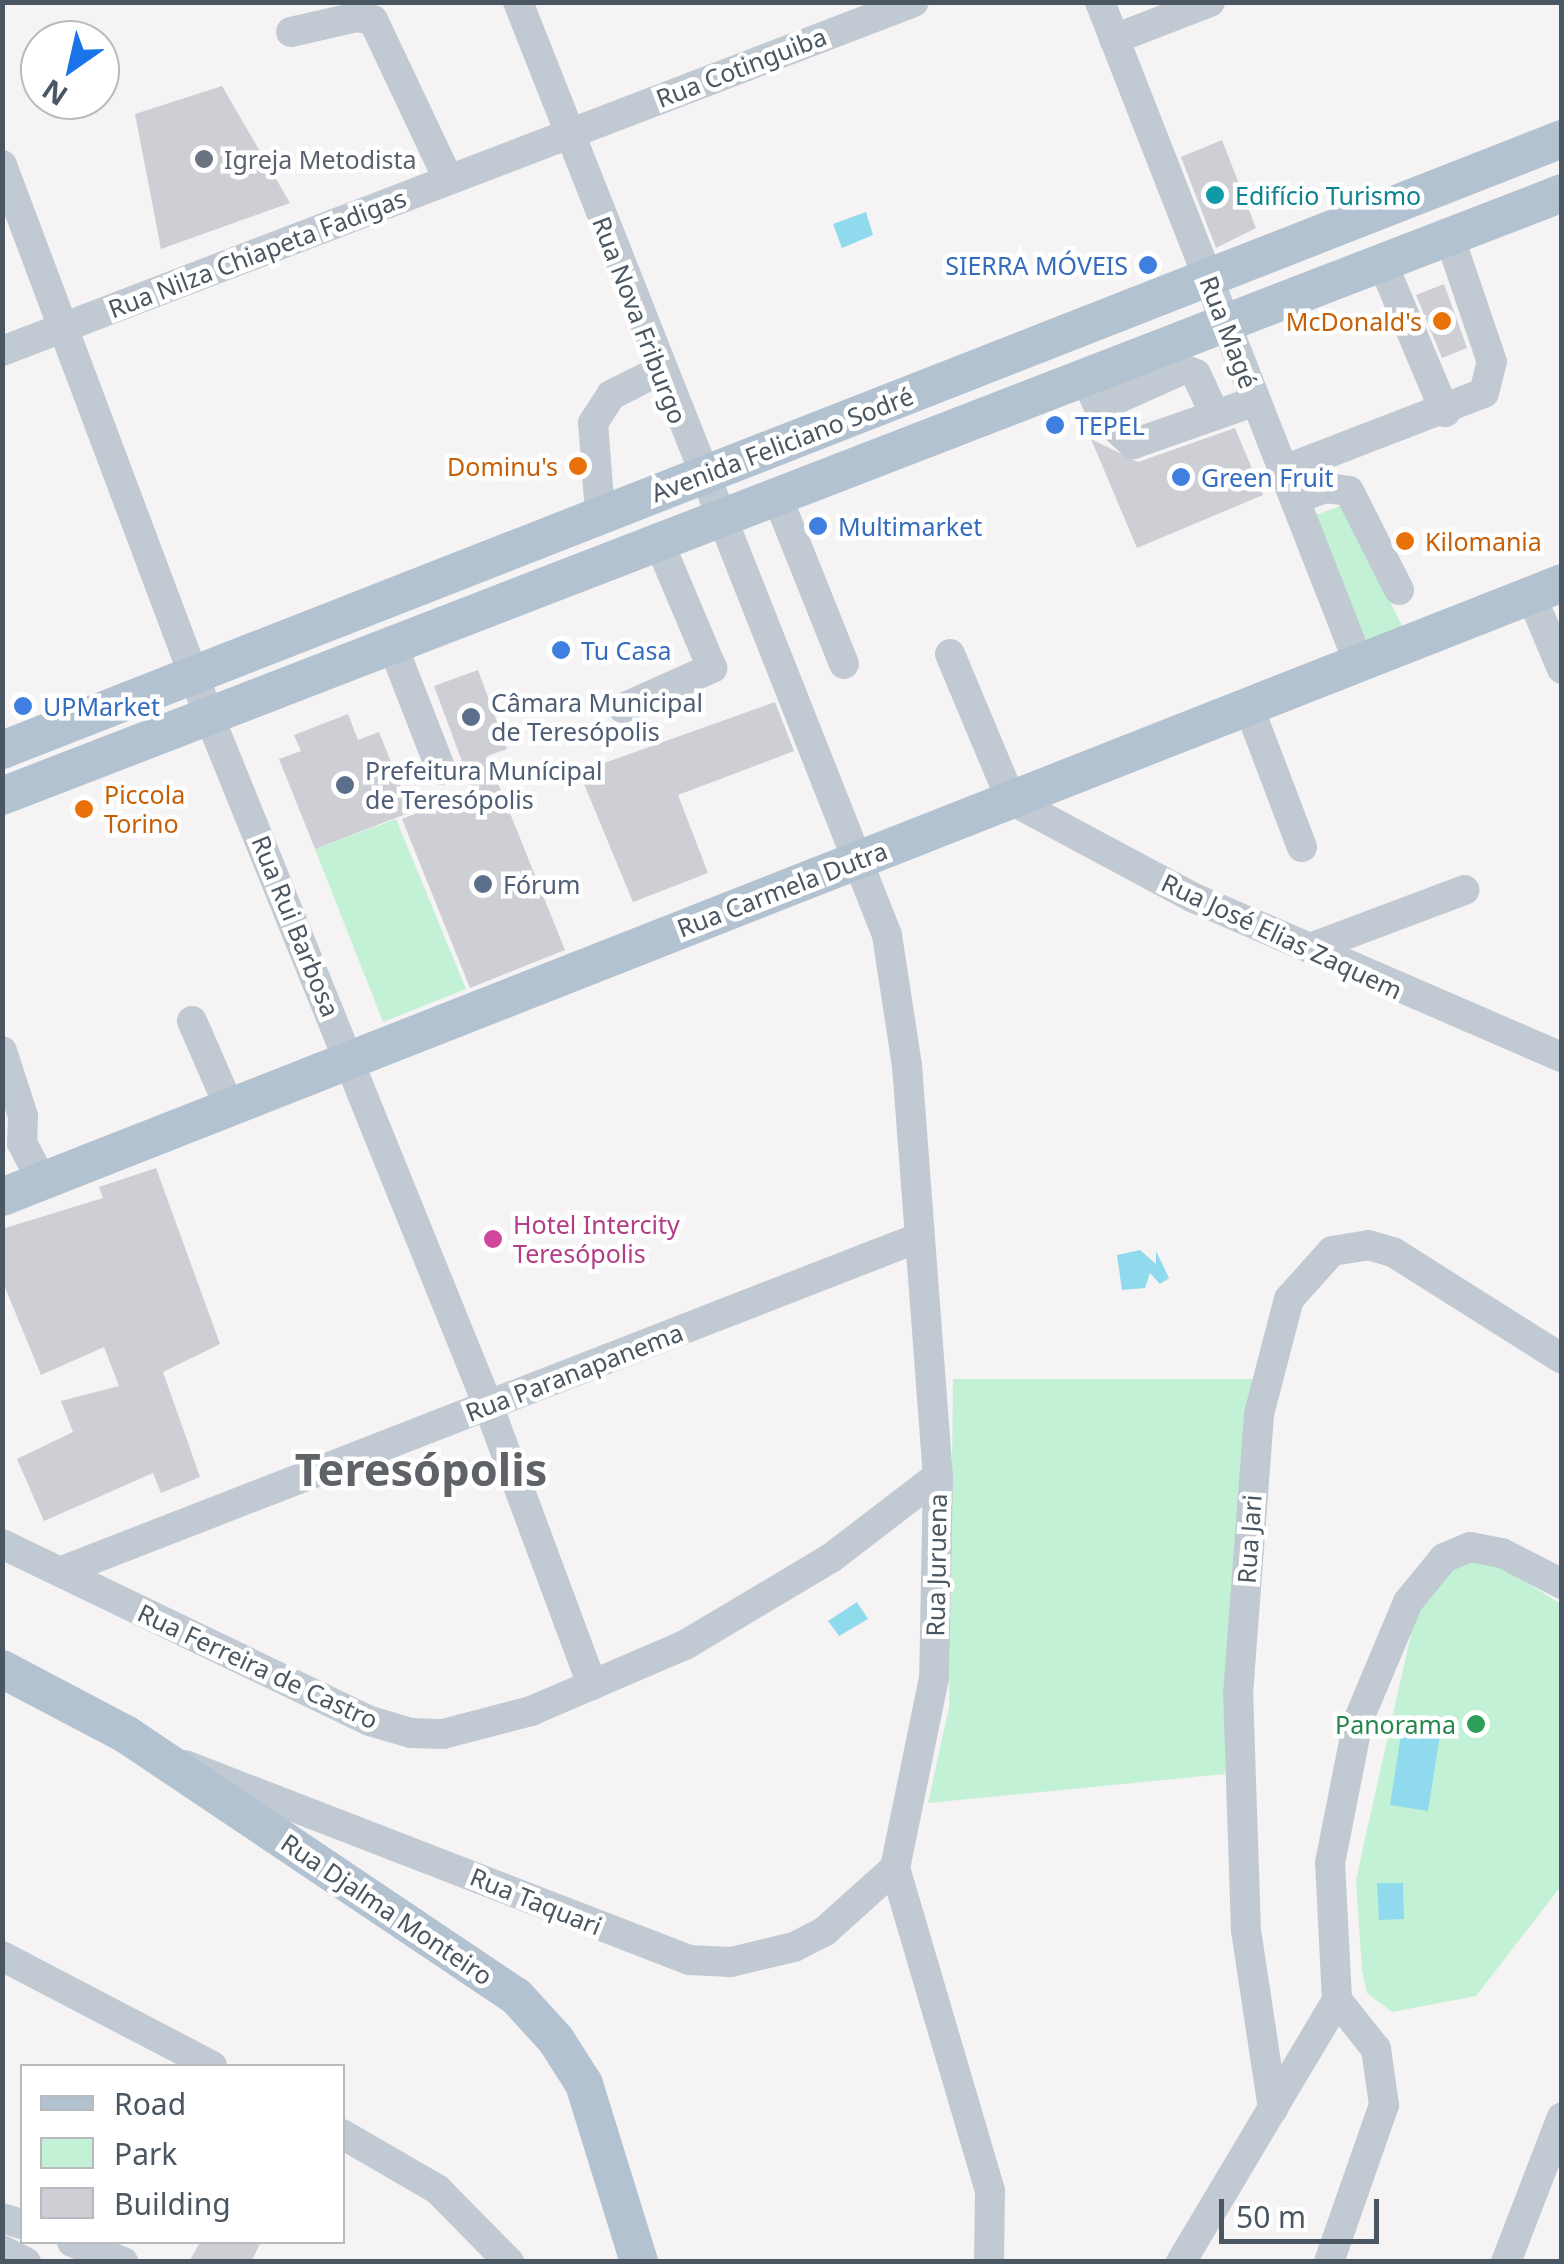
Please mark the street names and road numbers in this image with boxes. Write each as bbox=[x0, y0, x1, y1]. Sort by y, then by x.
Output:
street label: Rua Cotinguiba bbox=[652, 21, 830, 113]
street label: Rua Nilza Chiapeta Fadigas bbox=[104, 182, 410, 324]
street label: Rua Nova Friburgo bbox=[587, 212, 693, 428]
street label: Rua Magé bbox=[1194, 272, 1264, 392]
street label: Avenida Feliciano Sodré bbox=[647, 380, 917, 508]
street label: Rua Rui Barbosa bbox=[246, 831, 346, 1021]
street label: Rua Carmela Dutra bbox=[673, 835, 891, 943]
street label: Rua José Elias Zaquem bbox=[1157, 867, 1407, 1005]
street label: Rua Paranapanema bbox=[461, 1317, 687, 1427]
street label: Rua Juruena bbox=[920, 1493, 952, 1637]
street label: Rua Jari bbox=[1231, 1493, 1267, 1585]
street label: Rua Ferreira de Castro bbox=[133, 1597, 383, 1735]
street label: Rua Djalma Monteiro bbox=[276, 1827, 498, 1991]
street label: Rua Taquari bbox=[466, 1861, 606, 1941]

